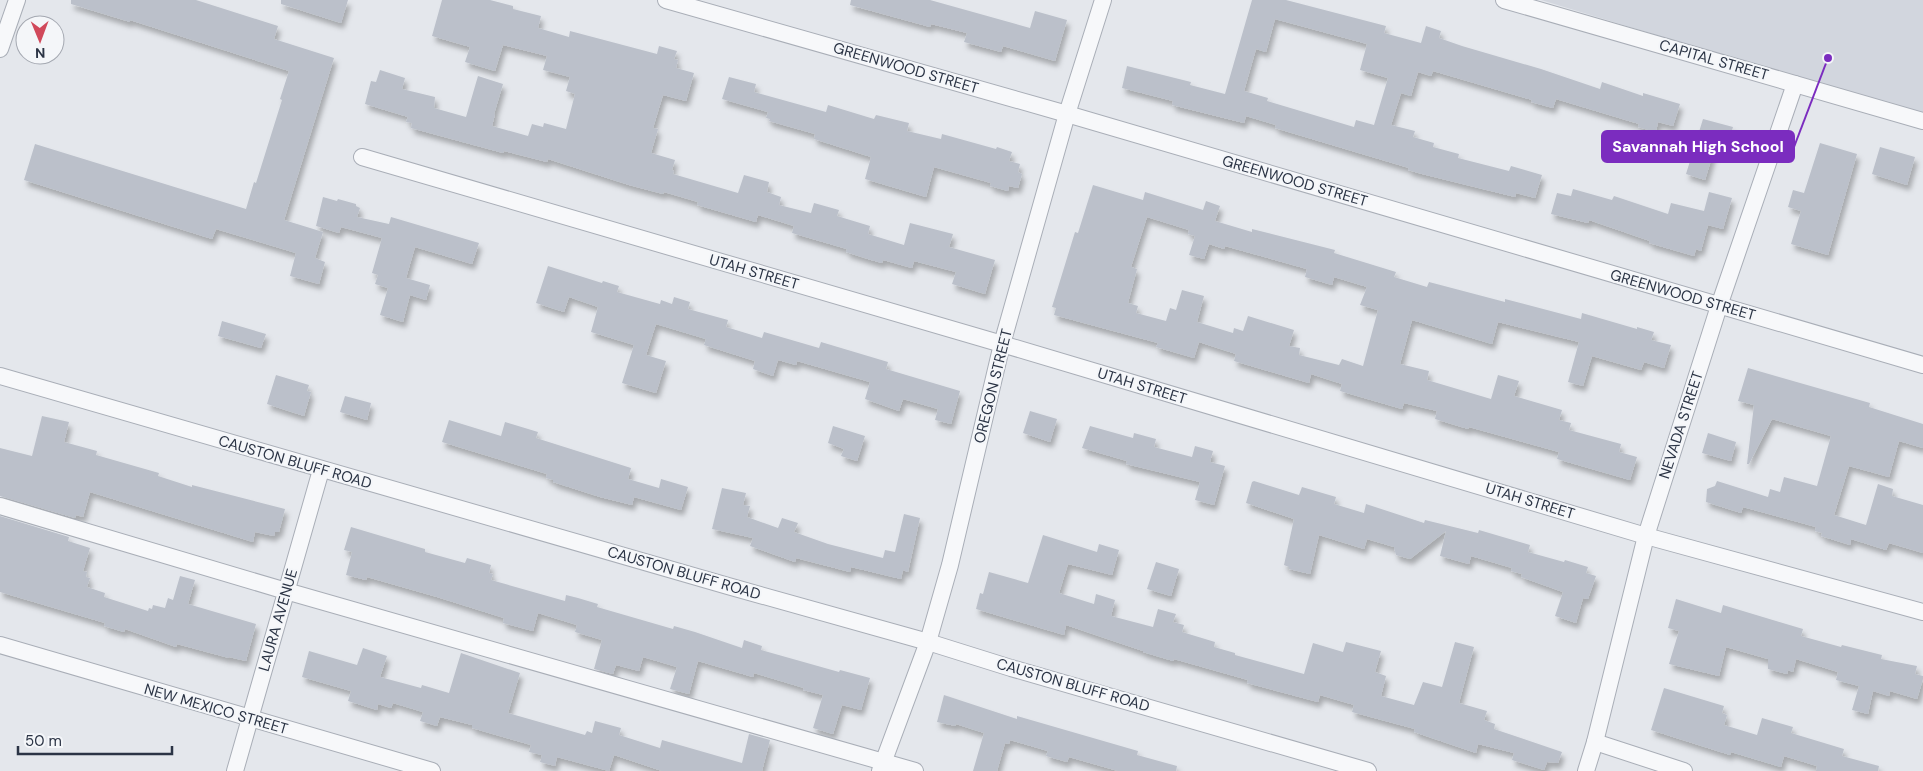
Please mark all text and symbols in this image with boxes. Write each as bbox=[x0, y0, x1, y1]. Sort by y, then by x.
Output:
north arrow bbox=[15, 15, 65, 65]
street label: CAPITAL STREET bbox=[1657, 35, 1771, 85]
street label: GREENWOOD STREET bbox=[831, 38, 981, 98]
text: N bbox=[35, 44, 45, 62]
callout: Savannah High School bbox=[1602, 131, 1794, 162]
text: Savannah High School bbox=[1612, 136, 1784, 157]
street label: GREENWOOD STREET bbox=[1220, 151, 1370, 211]
street label: UTAH STREET bbox=[707, 250, 801, 294]
street label: GREENWOOD STREET bbox=[1608, 265, 1758, 325]
street label: OREGON STREET bbox=[969, 327, 1017, 445]
street label: UTAH STREET bbox=[1095, 363, 1189, 409]
street label: NEVADA STREET bbox=[1654, 369, 1708, 481]
street label: CAUSTON BLUFF ROAD bbox=[216, 431, 374, 493]
street label: UTAH STREET bbox=[1483, 478, 1577, 524]
street label: CAUSTON BLUFF ROAD bbox=[605, 542, 763, 604]
street label: LAURA AVENUE bbox=[254, 566, 302, 674]
street label: CAUSTON BLUFF ROAD bbox=[994, 654, 1152, 716]
street label: NEW MEXICO STREET bbox=[142, 679, 290, 739]
scale bar bbox=[18, 724, 171, 756]
text: 50 m bbox=[25, 731, 62, 751]

